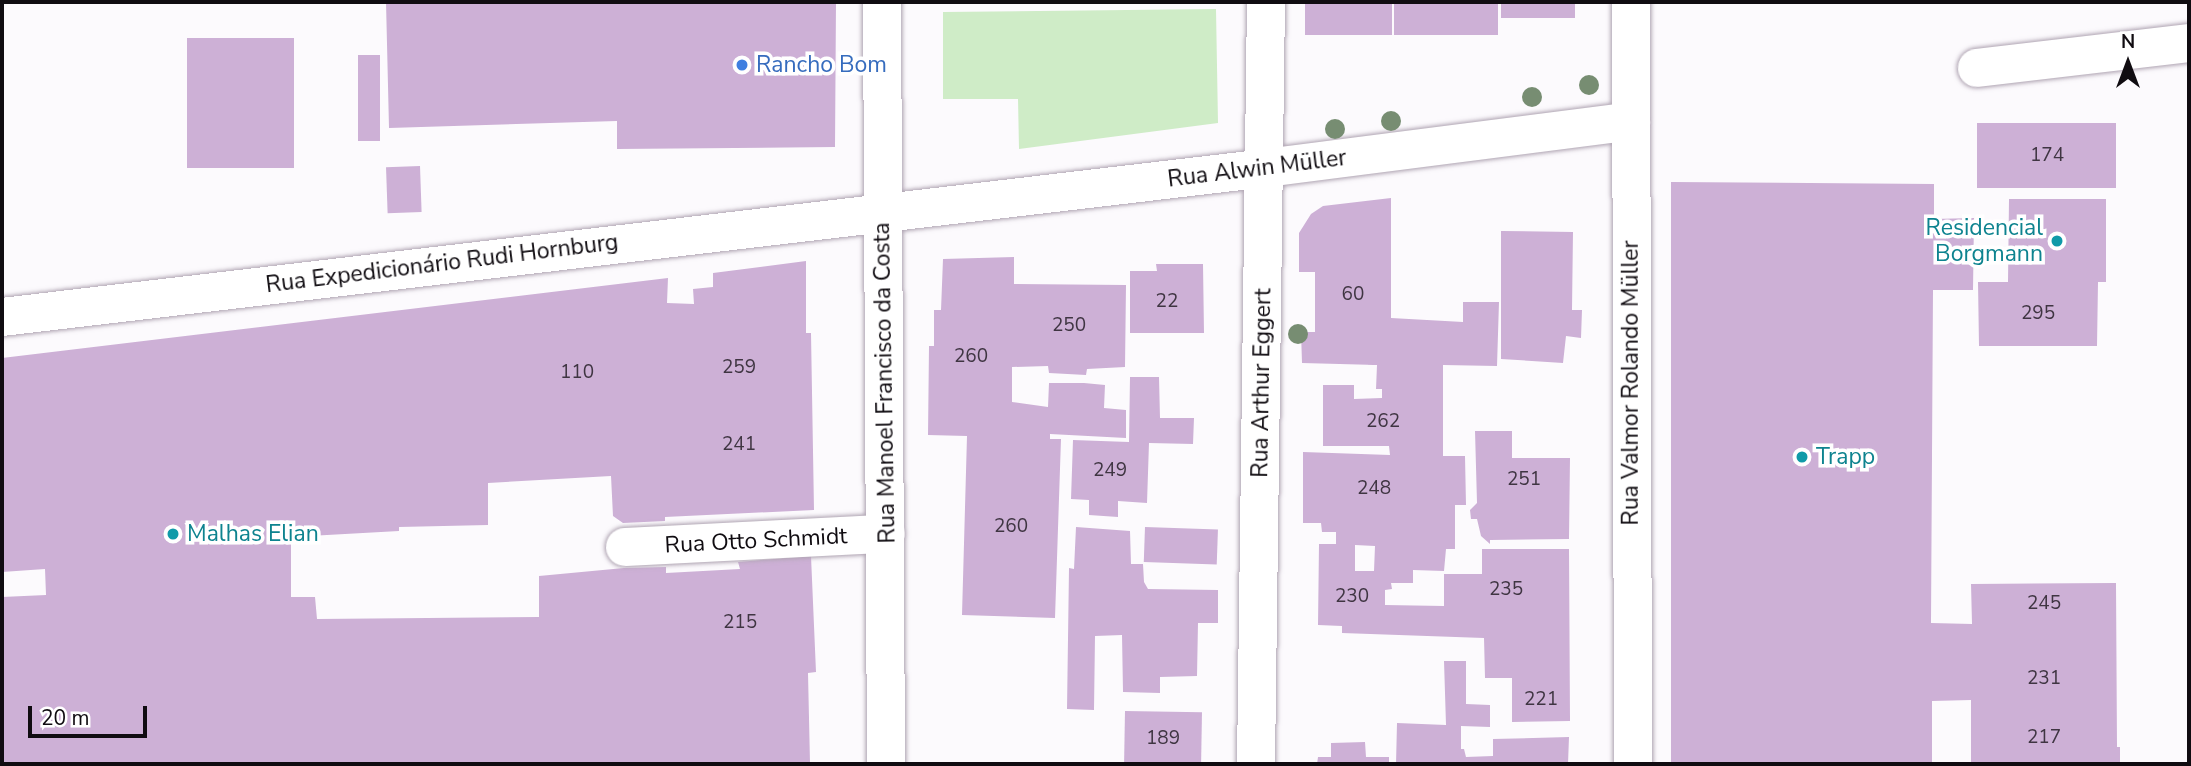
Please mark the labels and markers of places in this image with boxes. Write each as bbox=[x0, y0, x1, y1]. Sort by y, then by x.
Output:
place label: Rancho Bom bbox=[756, 51, 887, 79]
marker: Rancho Bom bbox=[734, 57, 750, 73]
place label: Residencial Borgmann bbox=[1926, 214, 2043, 268]
marker: Residencial Borgmann bbox=[2049, 233, 2065, 249]
place label: Trapp bbox=[1816, 443, 1875, 471]
marker: Trapp bbox=[1794, 449, 1810, 465]
place label: Malhas Elian bbox=[187, 520, 319, 548]
marker: Malhas Elian bbox=[165, 526, 181, 542]

